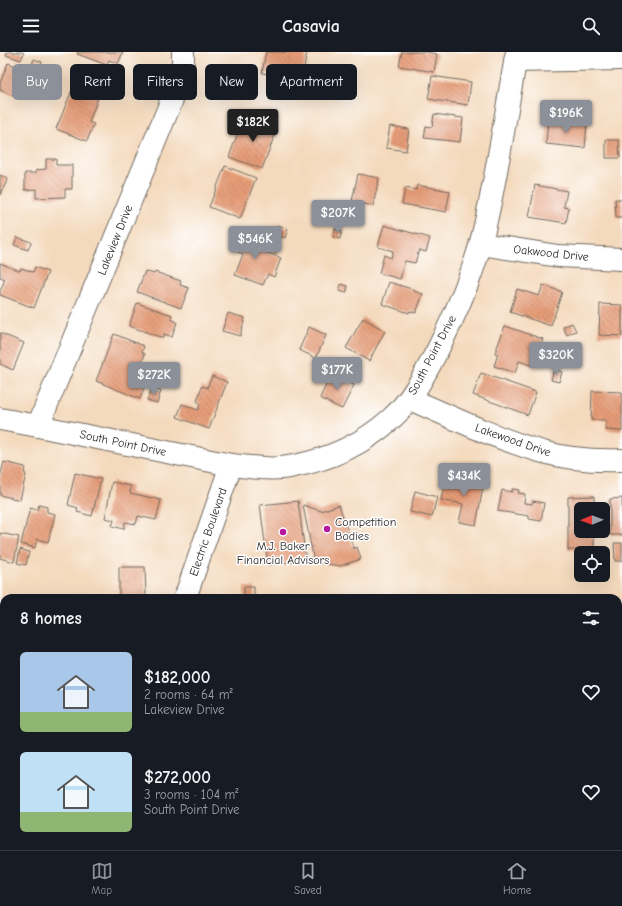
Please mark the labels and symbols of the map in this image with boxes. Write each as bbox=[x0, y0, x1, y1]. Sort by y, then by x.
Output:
pin: $196K bbox=[538, 100, 594, 134]
pin: $182K bbox=[225, 109, 281, 143]
pin: $207K bbox=[310, 200, 366, 234]
street label: Lakeview Drive bbox=[95, 203, 135, 277]
pin: $546K bbox=[227, 226, 283, 260]
street label: Oakwood Drive bbox=[513, 242, 589, 264]
street label: South Point Drive bbox=[405, 313, 459, 397]
pin: $320K bbox=[528, 342, 584, 376]
pin: $177K bbox=[309, 357, 365, 391]
pin: $272K bbox=[126, 362, 182, 396]
street label: Lakewood Drive bbox=[473, 420, 553, 460]
street label: South Point Drive bbox=[78, 427, 168, 459]
pin: $434K bbox=[436, 463, 492, 497]
street label: Electric Boulevard bbox=[186, 486, 230, 578]
north arrow bbox=[574, 502, 610, 538]
place label: Competition Bodies bbox=[335, 515, 396, 543]
marker: Competition Bodies bbox=[322, 524, 332, 534]
marker: M.J. Baker Financial Advisors bbox=[278, 527, 288, 537]
place label: M.J. Baker Financial Advisors bbox=[237, 539, 329, 567]

